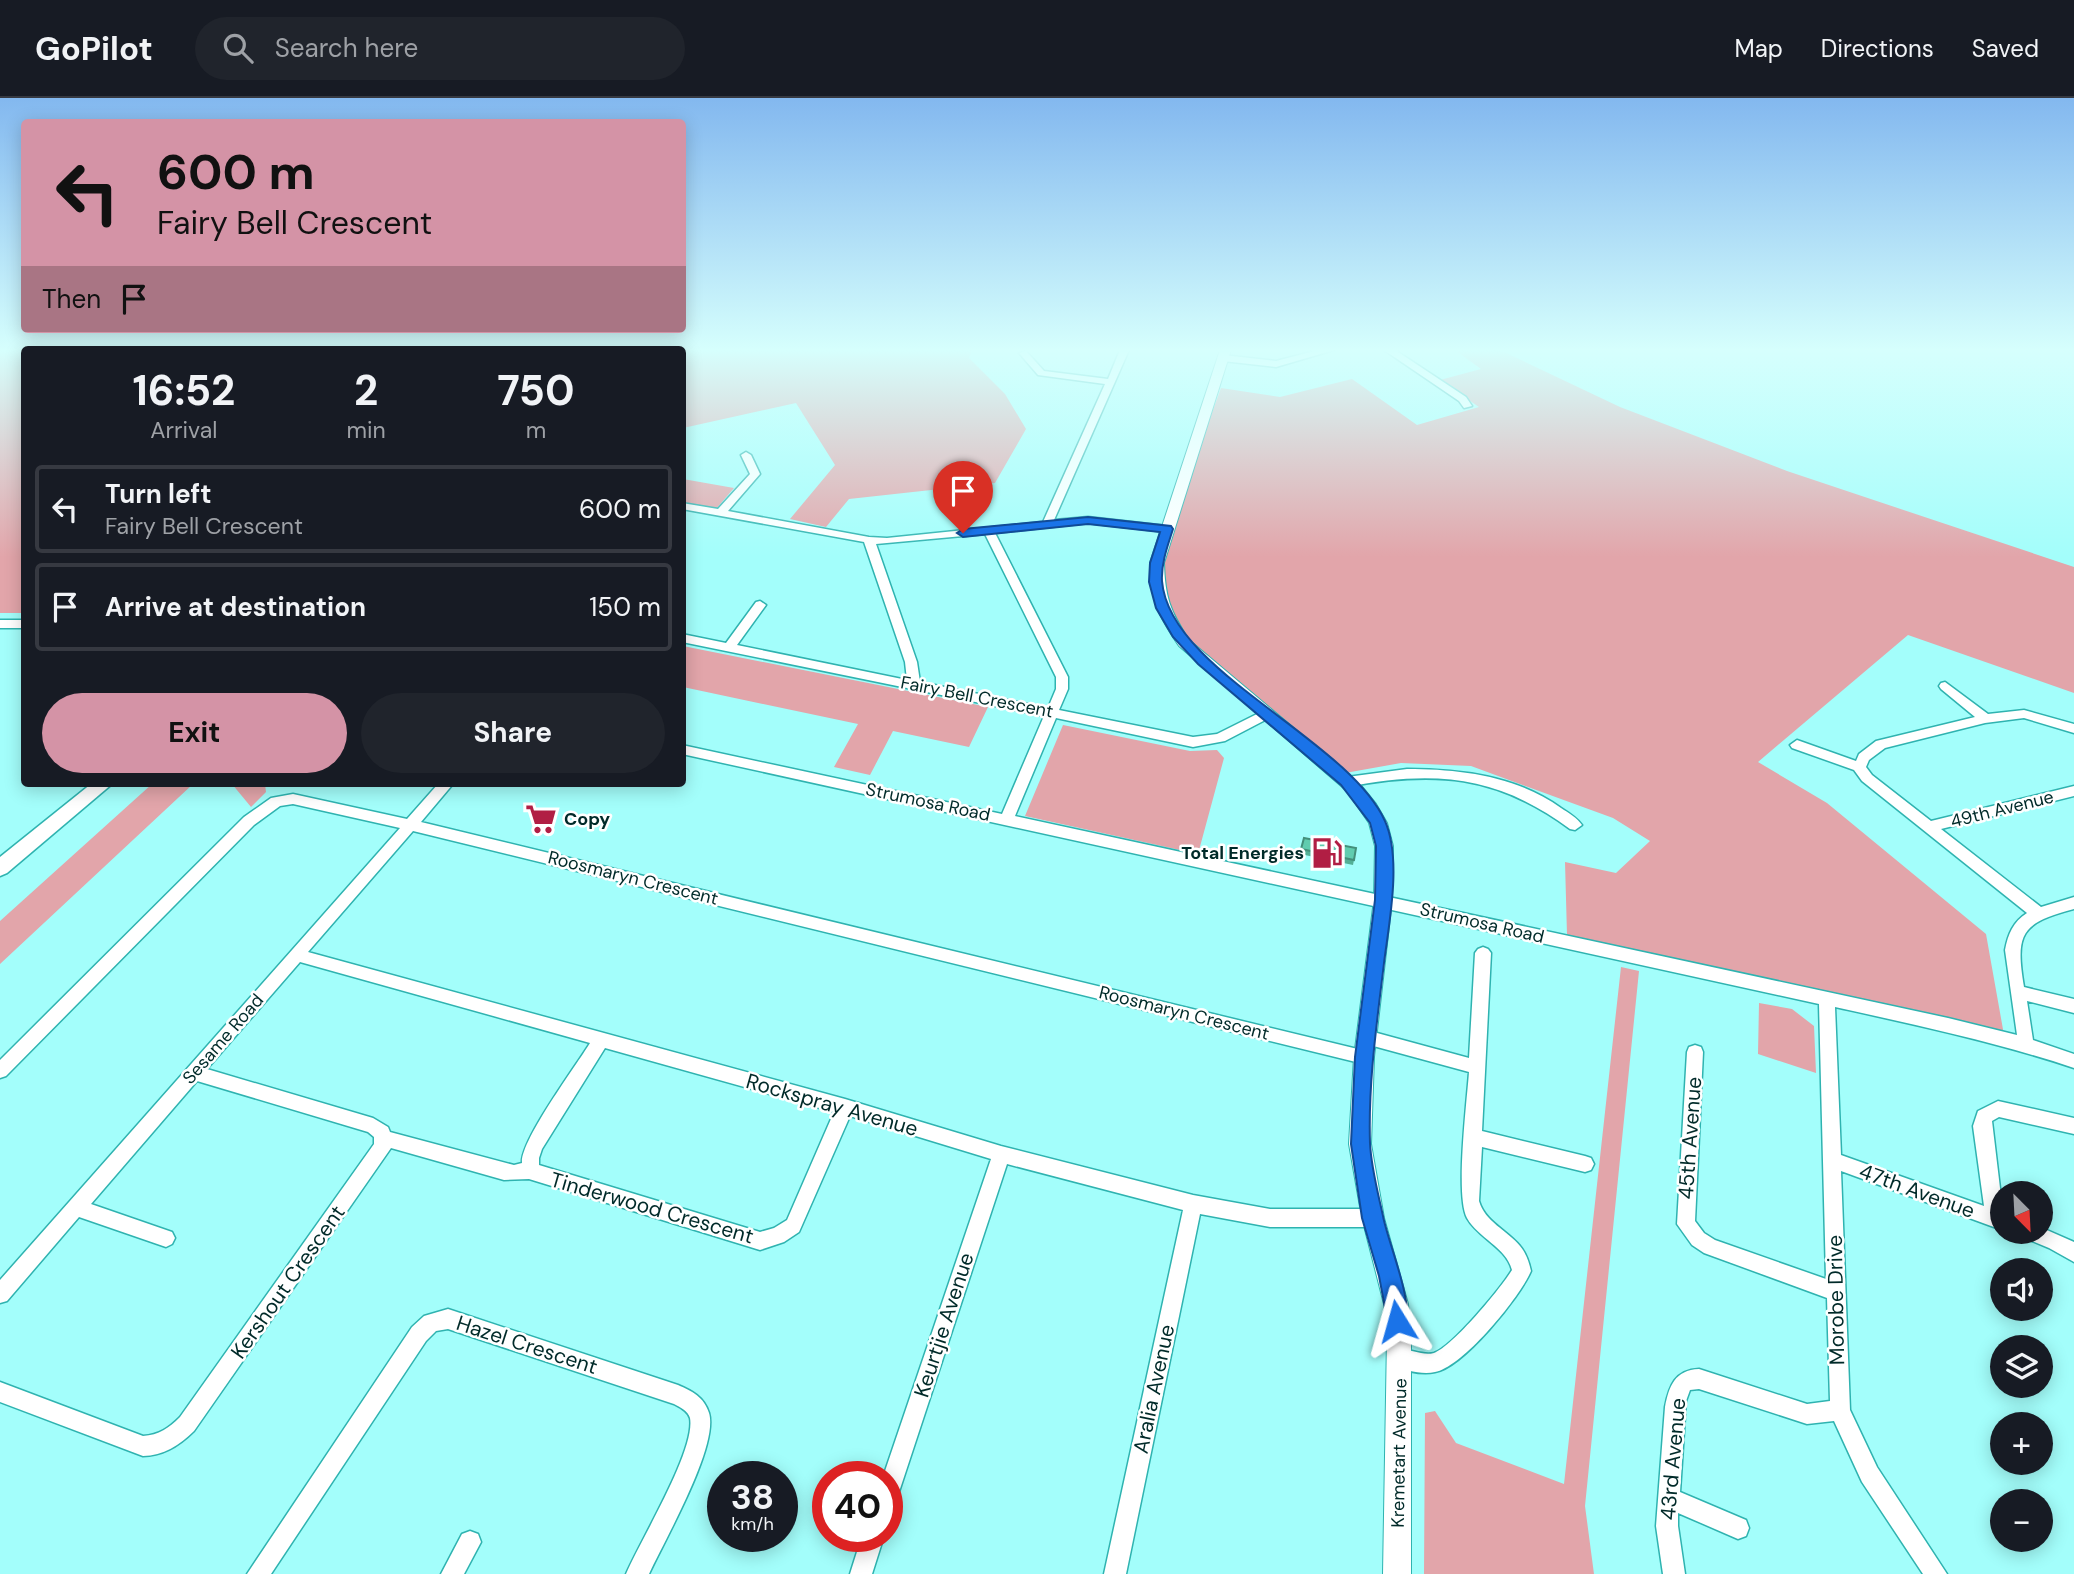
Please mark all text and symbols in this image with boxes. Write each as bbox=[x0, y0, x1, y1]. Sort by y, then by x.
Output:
search box bbox=[195, 17, 685, 80]
text: GoPilot bbox=[35, 27, 153, 70]
icon: search bbox=[219, 29, 257, 67]
text: Search here bbox=[275, 31, 418, 65]
text: Map bbox=[1735, 33, 1783, 64]
text: Directions bbox=[1821, 33, 1934, 64]
text: Saved bbox=[1972, 33, 2039, 64]
text: 600 m bbox=[157, 140, 315, 204]
icon: left bbox=[42, 147, 133, 238]
text: Fairy Bell Crescent bbox=[157, 202, 432, 244]
icon: arrive bbox=[115, 280, 153, 318]
text: Then bbox=[42, 282, 101, 316]
text: 16:52 bbox=[132, 363, 235, 418]
text: 2 bbox=[354, 363, 378, 418]
text: 750 bbox=[497, 363, 575, 418]
text: Arrival bbox=[150, 415, 217, 445]
text: min bbox=[347, 415, 386, 445]
text: m bbox=[526, 415, 546, 445]
pin bbox=[933, 461, 993, 533]
icon: arrive bbox=[944, 472, 982, 510]
text: Turn left bbox=[105, 477, 212, 511]
icon: left bbox=[46, 490, 84, 528]
text: 600 m bbox=[579, 492, 661, 526]
text: Fairy Bell Crescent bbox=[105, 511, 303, 541]
icon: arrive bbox=[46, 588, 84, 626]
text: Arrive at destination bbox=[105, 590, 366, 624]
text: 150 m bbox=[589, 590, 661, 624]
street label: Fairy Bell Crescent bbox=[899, 670, 1055, 724]
button: Exit bbox=[42, 693, 347, 773]
button: Share bbox=[361, 693, 665, 773]
street label: Strumosa Road bbox=[864, 777, 992, 827]
street label: 49th Avenue bbox=[1948, 785, 2056, 833]
supermarket icon: Copy bbox=[524, 802, 558, 836]
place label: Copy bbox=[564, 807, 610, 831]
fuel station icon: Total Energies bbox=[1310, 836, 1344, 870]
place label: Total Energies bbox=[1181, 841, 1304, 865]
street label: Roosmaryn Crescent bbox=[545, 845, 721, 911]
street label: Strumosa Road bbox=[1418, 897, 1546, 949]
street label: Roosmaryn Crescent bbox=[1096, 980, 1272, 1046]
street label: Sesame Road bbox=[177, 989, 269, 1089]
street label: Rockspray Avenue bbox=[743, 1067, 921, 1143]
street label: 45th Avenue bbox=[1672, 1076, 1708, 1200]
street label: 47th Avenue bbox=[1855, 1157, 1979, 1225]
street label: Tinderwood Crescent bbox=[547, 1166, 757, 1250]
north arrow bbox=[1990, 1181, 2053, 1244]
map controls bbox=[1990, 1181, 2053, 1552]
street label: Kershout Crescent bbox=[225, 1200, 351, 1364]
street label: Morobe Drive bbox=[1821, 1235, 1851, 1365]
street label: Keurtjie Avenue bbox=[907, 1249, 981, 1401]
button: sound bbox=[1990, 1258, 2053, 1321]
position arrow bbox=[1360, 1284, 1434, 1358]
street label: Hazel Crescent bbox=[453, 1309, 601, 1381]
street label: Aralia Avenue bbox=[1127, 1322, 1181, 1456]
button: layers bbox=[1990, 1335, 2053, 1398]
street label: Kremetart Avenue bbox=[1386, 1378, 1412, 1528]
street label: 43rd Avenue bbox=[1654, 1397, 1692, 1521]
button: + bbox=[1990, 1412, 2053, 1475]
speed limit sign: 40 bbox=[812, 1461, 903, 1552]
text: 38 bbox=[731, 1474, 774, 1520]
button: − bbox=[1990, 1489, 2053, 1552]
text: km/h bbox=[731, 1512, 774, 1536]

